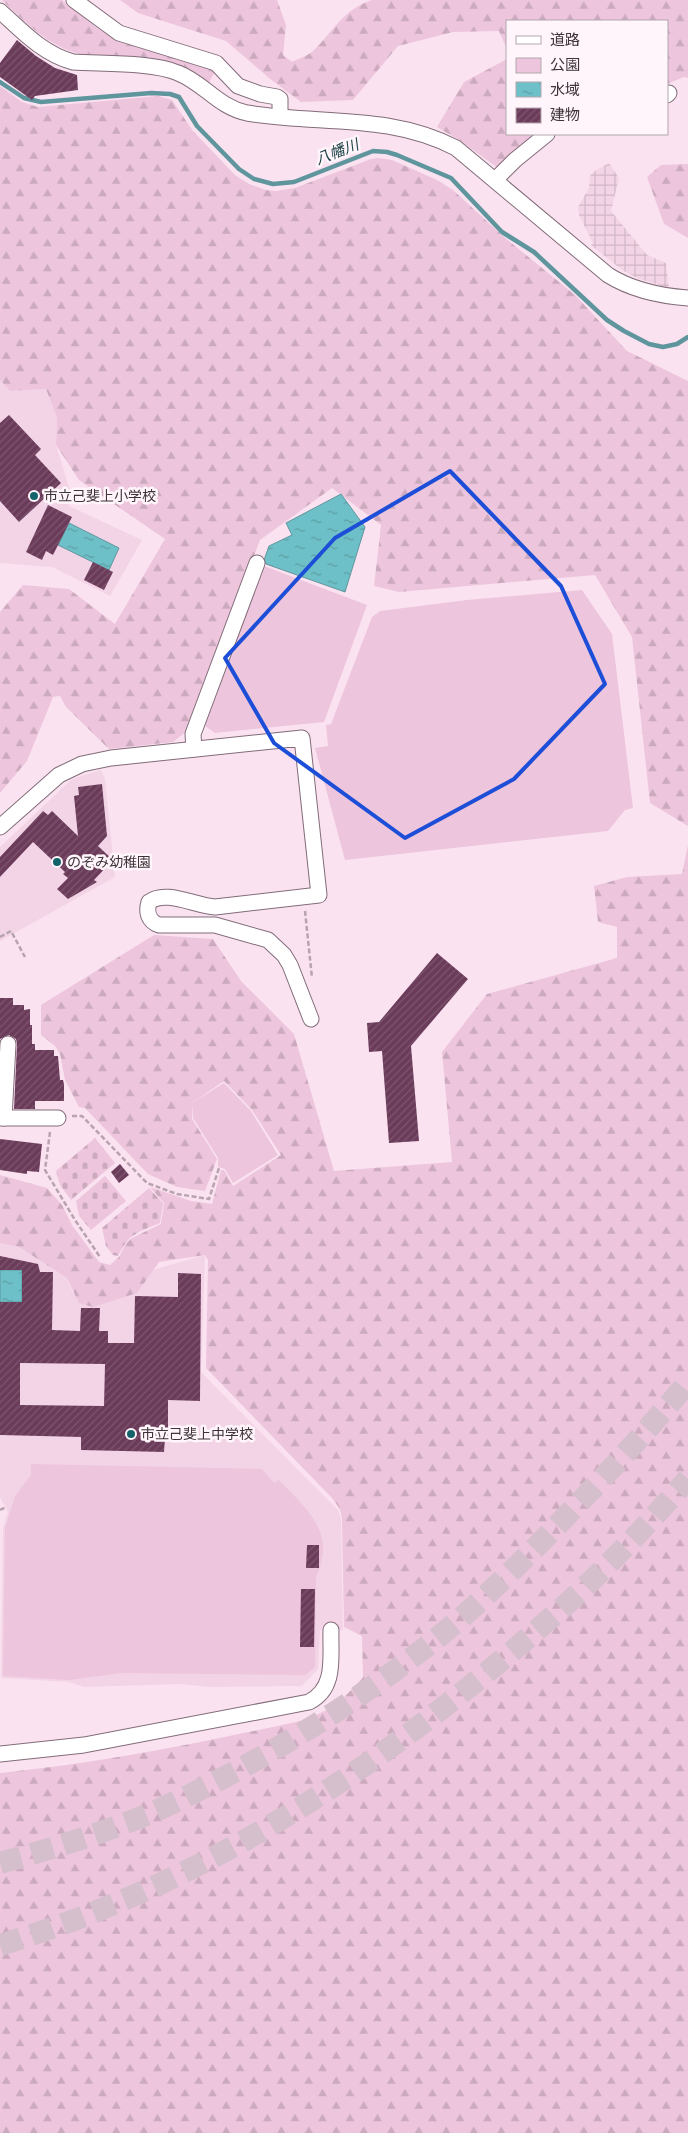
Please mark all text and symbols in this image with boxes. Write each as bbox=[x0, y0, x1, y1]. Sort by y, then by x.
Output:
legend bbox=[506, 20, 668, 135]
text: 道路 bbox=[550, 31, 580, 49]
text: 公園 bbox=[550, 56, 580, 74]
text: 水域 bbox=[550, 81, 580, 99]
text: 建物 bbox=[550, 106, 580, 124]
water label: 八幡川 bbox=[313, 135, 363, 168]
place label: 市立己斐上小学校 bbox=[44, 488, 156, 504]
marker: 市立己斐上小学校 bbox=[28, 490, 40, 502]
place label: のぞみ幼稚園 bbox=[67, 854, 151, 870]
marker: のぞみ幼稚園 bbox=[51, 856, 63, 868]
place label: 市立己斐上中学校 bbox=[141, 1426, 253, 1442]
marker: 市立己斐上中学校 bbox=[125, 1428, 137, 1440]

